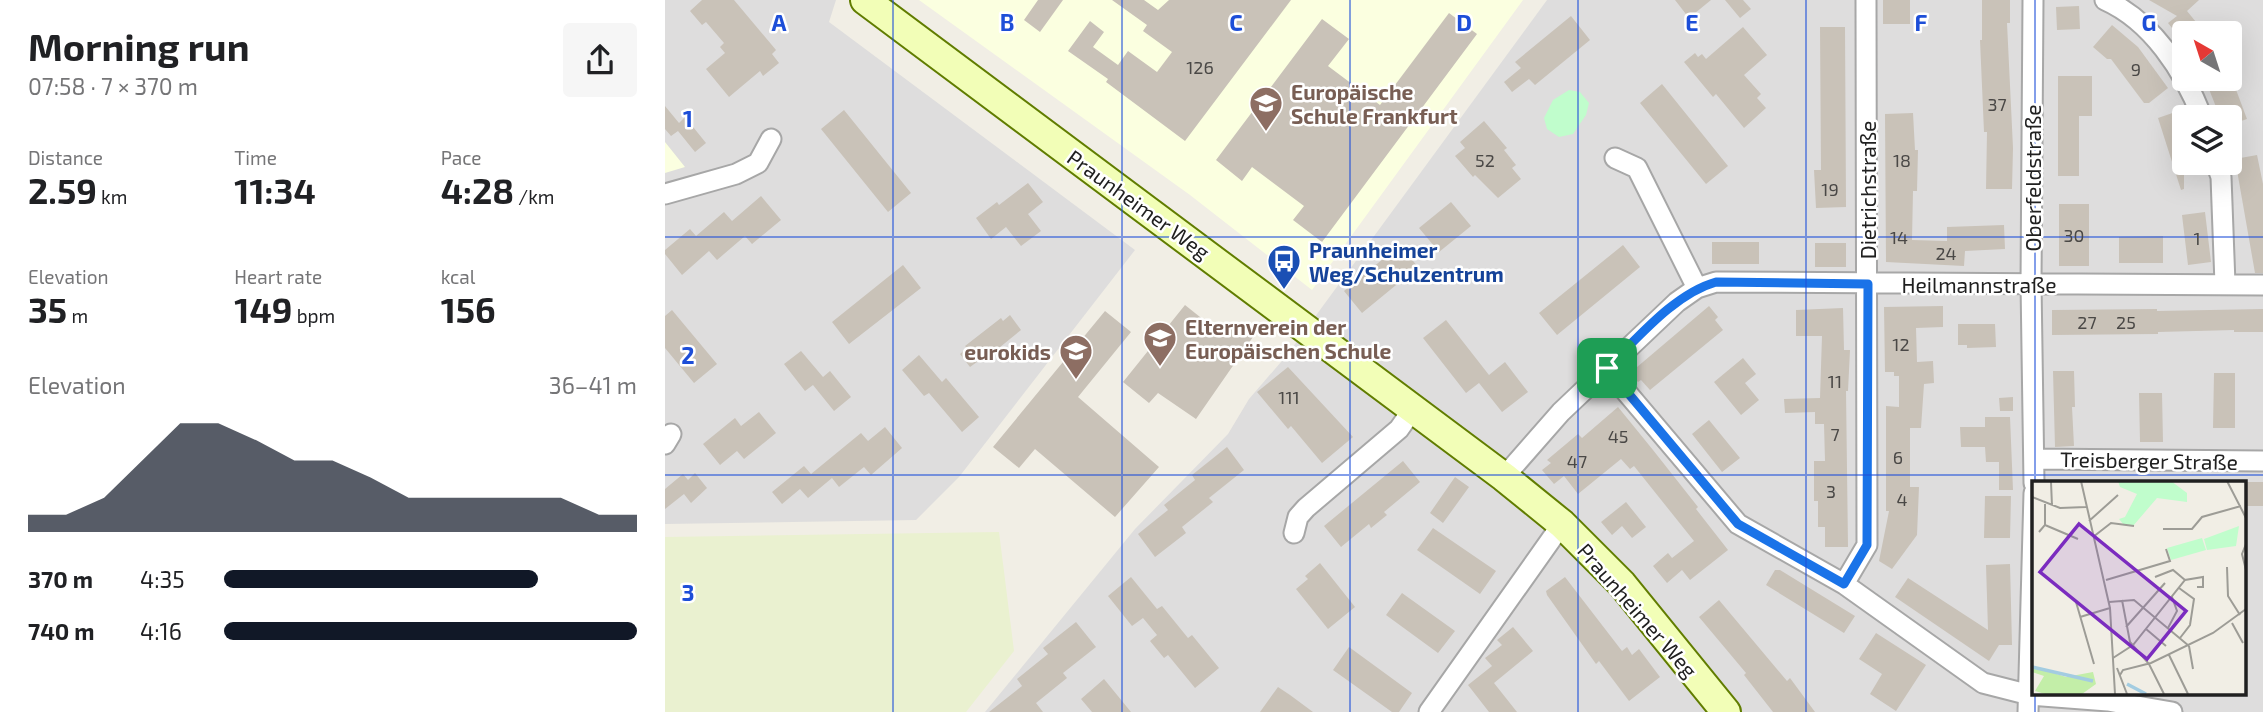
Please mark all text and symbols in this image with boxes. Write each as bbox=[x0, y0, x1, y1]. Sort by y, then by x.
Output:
text: A bbox=[771, 8, 787, 36]
text: B bbox=[1000, 8, 1014, 36]
text: C bbox=[1229, 8, 1243, 36]
text: D bbox=[1456, 8, 1472, 36]
text: E bbox=[1685, 8, 1699, 36]
text: F bbox=[1915, 8, 1928, 36]
text: G bbox=[2142, 8, 2156, 36]
north arrow bbox=[2172, 21, 2242, 91]
map controls bbox=[2172, 21, 2242, 175]
text: Morning run bbox=[28, 23, 249, 69]
button: share bbox=[563, 23, 637, 97]
house number: 126 bbox=[1186, 56, 1214, 78]
house number: 9 bbox=[2131, 58, 2141, 80]
text: 07:58 · 7 × 370 m bbox=[28, 72, 198, 100]
place label: Europäische Schule Frankfurt bbox=[1291, 79, 1458, 128]
school or university icon: Europäische Schule Frankfurt bbox=[1247, 84, 1285, 133]
house number: 37 bbox=[1987, 93, 2007, 115]
text: 1 bbox=[683, 104, 693, 132]
street label: Oberfeldstraße bbox=[2020, 104, 2045, 252]
button: layers bbox=[2172, 105, 2242, 175]
street label: Dietrichstraße bbox=[1855, 121, 1880, 259]
street label: Praunheimer Weg bbox=[1063, 144, 1215, 264]
text: Distance bbox=[28, 146, 103, 169]
text: Time bbox=[234, 146, 277, 169]
text: Pace bbox=[441, 146, 482, 169]
house number: 52 bbox=[1475, 149, 1495, 171]
house number: 18 bbox=[1893, 149, 1911, 171]
text: 2.59 bbox=[28, 169, 97, 211]
text: 11:34 bbox=[234, 169, 316, 211]
text: 4:28 bbox=[441, 169, 514, 211]
house number: 19 bbox=[1821, 178, 1839, 200]
text: km bbox=[97, 185, 127, 208]
text: /km bbox=[514, 185, 554, 208]
house number: 30 bbox=[2064, 224, 2084, 246]
house number: 14 bbox=[1890, 226, 1908, 248]
house number: 1 bbox=[2193, 227, 2201, 249]
place label: Praunheimer Weg/Schulzentrum bbox=[1309, 237, 1504, 286]
bus stop icon: Praunheimer Weg/Schulzentrum bbox=[1265, 242, 1303, 291]
house number: 24 bbox=[1935, 242, 1957, 264]
text: Elevation bbox=[28, 265, 109, 288]
text: Heart rate bbox=[234, 265, 322, 288]
text: kcal bbox=[441, 265, 475, 288]
street label: Heilmannstraße bbox=[1901, 272, 2057, 297]
text: 35 bbox=[28, 288, 67, 330]
text: 149 bbox=[234, 288, 292, 330]
text: 156 bbox=[441, 288, 496, 330]
text: m bbox=[67, 304, 88, 327]
text: bpm bbox=[292, 304, 335, 327]
house number: 27 bbox=[2077, 311, 2097, 333]
house number: 25 bbox=[2116, 311, 2136, 333]
place label: Elternverein der Europäischen Schule bbox=[1185, 314, 1392, 363]
school or university icon: Elternverein der Europäischen Schule bbox=[1141, 319, 1179, 368]
school or university icon: eurokids bbox=[1057, 332, 1095, 381]
house number: 12 bbox=[1892, 333, 1910, 355]
pin bbox=[1577, 338, 1637, 398]
place label: eurokids bbox=[964, 339, 1051, 364]
text: 2 bbox=[681, 341, 695, 369]
icon: arrive bbox=[1588, 349, 1626, 387]
house number: 11 bbox=[1828, 370, 1842, 392]
text: Elevation bbox=[28, 371, 126, 399]
text: 36–41 m bbox=[549, 371, 637, 399]
house number: 111 bbox=[1278, 386, 1300, 408]
house number: 7 bbox=[1830, 423, 1840, 445]
house number: 45 bbox=[1608, 425, 1628, 447]
house number: 6 bbox=[1893, 446, 1903, 468]
street label: Treisberger Straße bbox=[2060, 446, 2238, 474]
house number: 47 bbox=[1567, 450, 1587, 472]
house number: 3 bbox=[1826, 480, 1836, 502]
inset map bbox=[2032, 481, 2245, 694]
house number: 4 bbox=[1896, 488, 1908, 510]
street label: Praunheimer Weg bbox=[1573, 538, 1703, 682]
text: 370 m bbox=[28, 565, 93, 593]
text: 4:35 bbox=[140, 565, 185, 593]
text: 3 bbox=[681, 578, 695, 606]
text: 740 m bbox=[28, 617, 95, 645]
text: 4:16 bbox=[140, 617, 182, 645]

